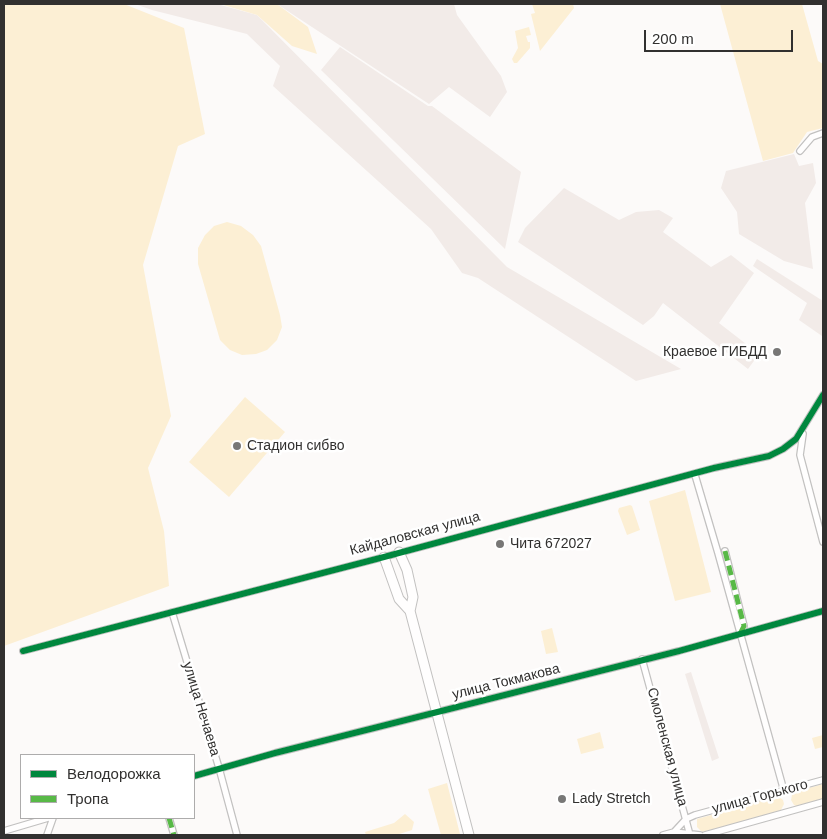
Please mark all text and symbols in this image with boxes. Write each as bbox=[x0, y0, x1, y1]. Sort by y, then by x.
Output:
scale bar bbox=[647, 20, 796, 52]
text: 200 m bbox=[652, 30, 694, 47]
place label: Краевое ГИБДД bbox=[663, 344, 767, 360]
marker: Краевое ГИБДД bbox=[771, 346, 783, 358]
place label: Стадион сибво bbox=[247, 438, 344, 454]
marker: Стадион сибво bbox=[231, 440, 243, 452]
street label: Кайдаловская улица bbox=[348, 509, 482, 559]
place label: Чита 672027 bbox=[510, 536, 592, 552]
marker: Чита 672027 bbox=[494, 538, 506, 550]
street label: улица Нечаева bbox=[179, 660, 223, 758]
street label: улица Токмакова bbox=[450, 661, 562, 703]
street label: Смоленская улица bbox=[643, 686, 691, 808]
legend bbox=[20, 754, 195, 819]
text: Велодорожка bbox=[67, 765, 161, 782]
street label: улица Горького bbox=[710, 776, 810, 818]
text: Тропа bbox=[67, 790, 108, 807]
place label: Lady Stretch bbox=[572, 791, 651, 807]
marker: Lady Stretch bbox=[556, 793, 568, 805]

